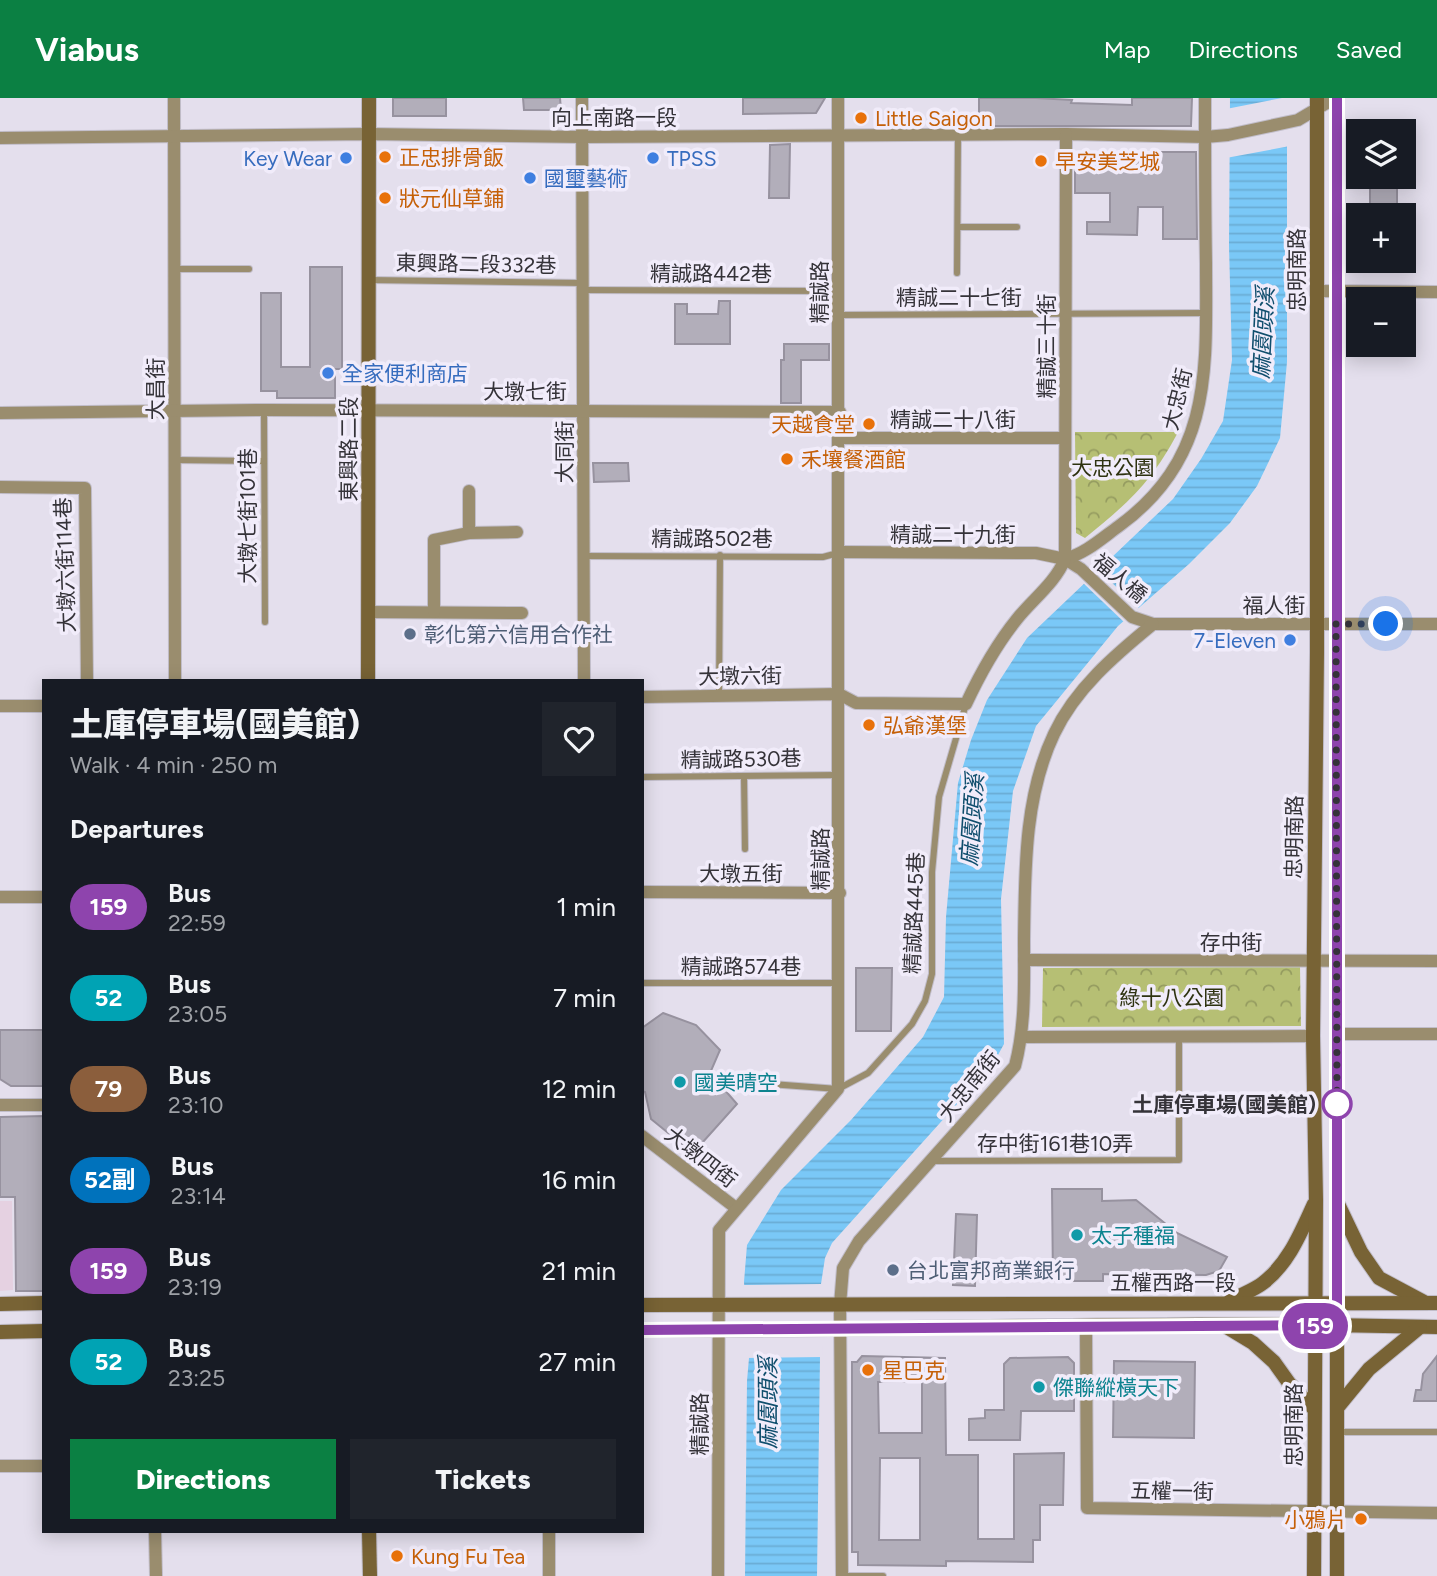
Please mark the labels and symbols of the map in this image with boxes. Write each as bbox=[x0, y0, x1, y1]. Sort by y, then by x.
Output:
street label: 向上南路一段 bbox=[551, 105, 677, 130]
place label: Little Saigon bbox=[875, 106, 993, 131]
marker: Little Saigon bbox=[853, 110, 869, 126]
place label: 正忠排骨飯 bbox=[399, 145, 504, 170]
place label: Key Wear bbox=[243, 146, 332, 171]
place label: TPSS bbox=[667, 146, 717, 171]
marker: 正忠排骨飯 bbox=[377, 149, 393, 165]
place label: 早安美芝城 bbox=[1055, 149, 1160, 174]
marker: Key Wear bbox=[338, 150, 354, 166]
marker: TPSS bbox=[645, 150, 661, 166]
marker: 早安美芝城 bbox=[1033, 153, 1049, 169]
place label: 國璽藝術 bbox=[544, 166, 628, 191]
marker: 國璽藝術 bbox=[522, 170, 538, 186]
place label: 狀元仙草鋪 bbox=[399, 186, 504, 211]
marker: 狀元仙草鋪 bbox=[377, 190, 393, 206]
street label: 忠明南路 bbox=[1284, 228, 1309, 312]
street label: 東興路二段332巷 bbox=[395, 250, 557, 278]
street label: 精誠路442巷 bbox=[650, 261, 772, 286]
street label: 精誠路 bbox=[807, 261, 832, 324]
water label: 麻園頭溪 bbox=[1247, 283, 1280, 380]
street label: 精誠二十七街 bbox=[896, 285, 1022, 310]
street label: 精誠三十街 bbox=[1034, 294, 1059, 399]
street label: 大昌街 bbox=[143, 358, 168, 421]
place label: 全家便利商店 bbox=[342, 361, 468, 386]
marker: 全家便利商店 bbox=[320, 365, 336, 381]
street label: 大忠街 bbox=[1157, 365, 1197, 433]
street label: 大墩七街 bbox=[483, 379, 567, 404]
street label: 東興路二段 bbox=[336, 397, 361, 502]
street label: 精誠二十八街 bbox=[890, 407, 1016, 432]
place label: 天越食堂 bbox=[771, 412, 855, 437]
marker: 天越食堂 bbox=[861, 416, 877, 432]
street label: 大同街 bbox=[552, 421, 577, 484]
place label: 禾壤餐酒館 bbox=[801, 447, 906, 472]
street label: 大墩七街101巷 bbox=[235, 448, 260, 584]
marker: 禾壤餐酒館 bbox=[779, 451, 795, 467]
park label: 大忠公園 bbox=[1071, 455, 1155, 480]
street label: 大墩六街114巷 bbox=[50, 497, 80, 633]
street label: 精誠二十九街 bbox=[890, 522, 1016, 547]
street label: 精誠路502巷 bbox=[651, 526, 773, 551]
street label: 福人橋 bbox=[1088, 548, 1152, 608]
street label: 福人街 bbox=[1243, 593, 1306, 618]
your location bbox=[1368, 606, 1403, 641]
place label: 彰化第六信用合作社 bbox=[424, 622, 613, 647]
marker: 彰化第六信用合作社 bbox=[402, 626, 418, 642]
place label: 7-Eleven bbox=[1194, 628, 1276, 653]
marker: 7-Eleven bbox=[1282, 632, 1298, 648]
street label: 大墩六街 bbox=[698, 663, 782, 689]
place label: 弘爺漢堡 bbox=[883, 713, 967, 738]
marker: 弘爺漢堡 bbox=[861, 717, 877, 733]
street label: 精誠路530巷 bbox=[680, 745, 802, 773]
water label: 麻園頭溪 bbox=[955, 770, 989, 867]
street label: 忠明南路 bbox=[1281, 795, 1307, 879]
street label: 精誠路 bbox=[808, 828, 833, 891]
street label: 精誠路445巷 bbox=[899, 852, 929, 974]
street label: 大墩五街 bbox=[699, 861, 783, 886]
street label: 存中街 bbox=[1200, 930, 1263, 955]
street label: 精誠路574巷 bbox=[681, 954, 801, 979]
park label: 綠十八公園 bbox=[1120, 985, 1225, 1010]
street label: 大忠南街 bbox=[933, 1045, 1005, 1127]
place label: 國美晴空 bbox=[694, 1070, 778, 1095]
marker: 國美晴空 bbox=[672, 1074, 688, 1090]
marker: 土庫停車場(國美館) bbox=[1322, 1089, 1352, 1119]
place label: 土庫停車場(國美館) bbox=[1132, 1092, 1316, 1117]
street label: 大墩四街 bbox=[660, 1121, 742, 1193]
street label: 存中街161巷10弄 bbox=[977, 1131, 1133, 1156]
place label: 太子種福 bbox=[1091, 1223, 1175, 1248]
marker: 太子種福 bbox=[1069, 1227, 1085, 1243]
place label: 台北富邦商業銀行 bbox=[907, 1258, 1075, 1283]
marker: 台北富邦商業銀行 bbox=[885, 1262, 901, 1278]
street label: 五權西路一段 bbox=[1110, 1270, 1236, 1295]
line badge: 159 bbox=[1275, 1303, 1355, 1349]
water label: 麻園頭溪 bbox=[754, 1354, 782, 1449]
place label: 星巴克 bbox=[882, 1358, 945, 1383]
marker: 星巴克 bbox=[860, 1362, 876, 1378]
place label: 傑聯縱橫天下 bbox=[1053, 1375, 1179, 1400]
marker: 傑聯縱橫天下 bbox=[1031, 1379, 1047, 1395]
street label: 忠明南路 bbox=[1281, 1383, 1306, 1467]
street label: 精誠路 bbox=[687, 1393, 712, 1456]
street label: 五權一街 bbox=[1130, 1478, 1214, 1504]
place label: 小鴉片 bbox=[1284, 1507, 1347, 1532]
marker: 小鴉片 bbox=[1353, 1511, 1369, 1527]
place label: Kung Fu Tea bbox=[411, 1544, 525, 1569]
marker: Kung Fu Tea bbox=[389, 1548, 405, 1564]

